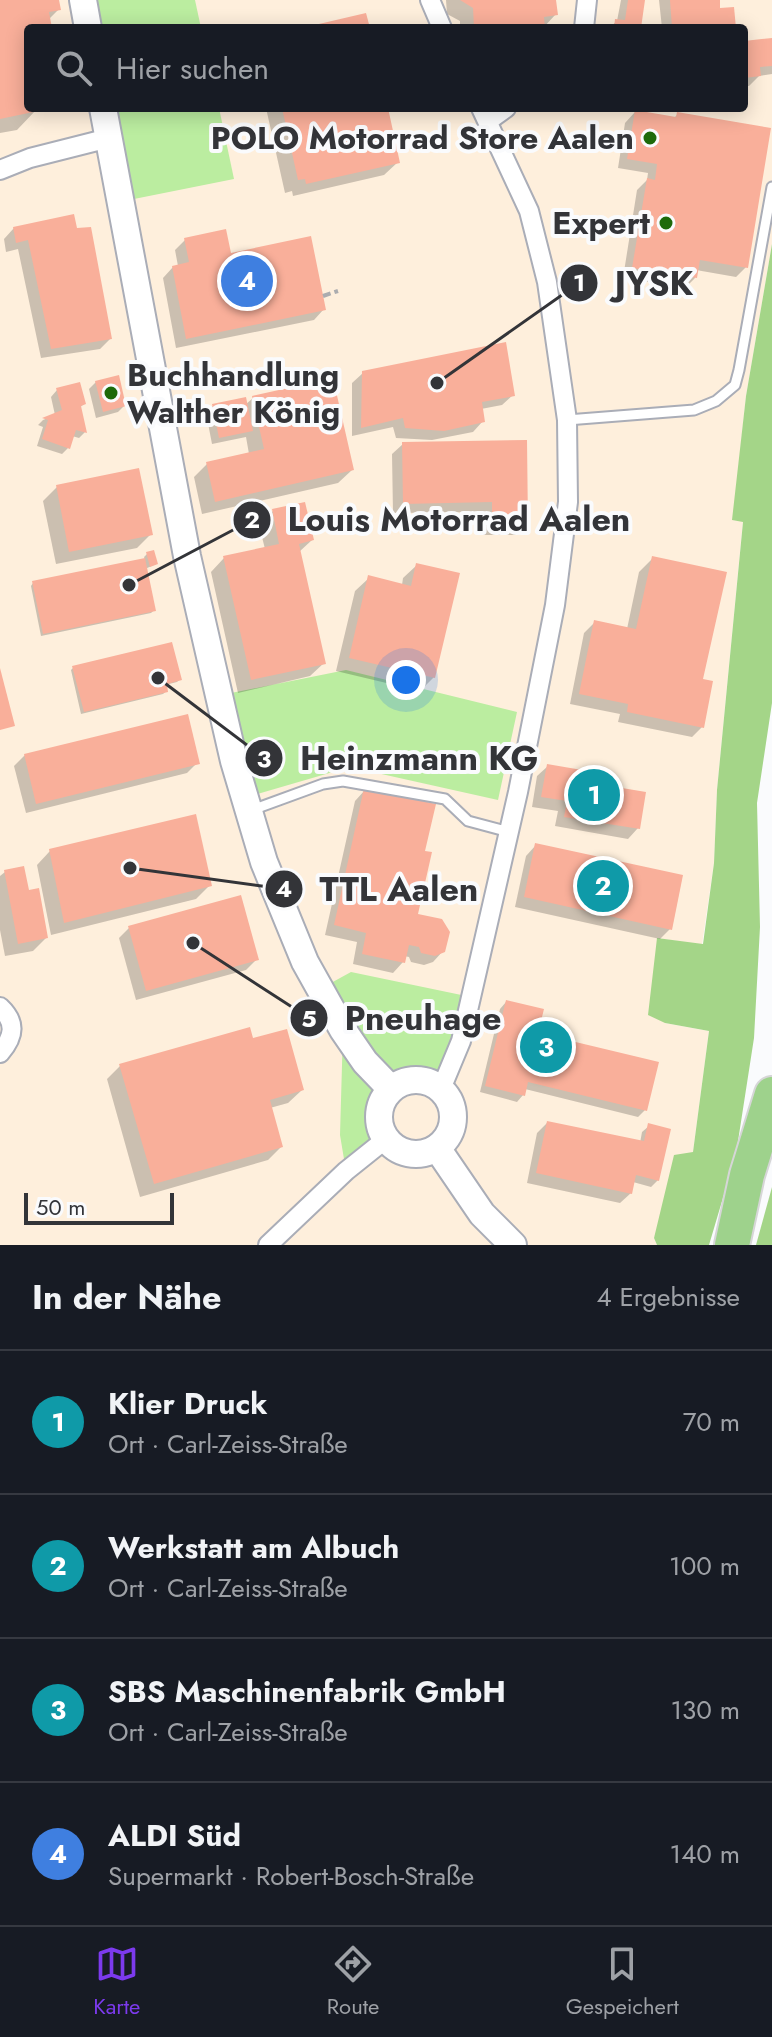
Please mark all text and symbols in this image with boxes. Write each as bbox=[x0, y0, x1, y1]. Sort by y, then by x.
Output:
search box bbox=[24, 24, 748, 112]
icon: search bbox=[52, 46, 96, 90]
text: Hier suchen bbox=[116, 47, 269, 90]
place label: POLO Motorrad Store Aalen bbox=[211, 115, 634, 161]
marker: POLO Motorrad Store Aalen bbox=[641, 129, 659, 147]
place label: Expert bbox=[552, 200, 651, 246]
marker: Expert bbox=[657, 214, 675, 232]
pin: 4 bbox=[221, 251, 273, 311]
callout: JYSK bbox=[559, 254, 710, 312]
text: JYSK bbox=[609, 259, 694, 308]
text: 1 bbox=[573, 265, 585, 300]
place label: Buchhandlung Walther König bbox=[127, 352, 340, 435]
marker: Buchhandlung Walther König bbox=[102, 384, 120, 402]
callout: Louis Motorrad Aalen bbox=[232, 491, 647, 549]
text: Louis Motorrad Aalen bbox=[288, 495, 630, 544]
text: 2 bbox=[244, 502, 260, 537]
your location bbox=[386, 660, 426, 700]
callout: Heinzmann KG bbox=[244, 729, 554, 787]
text: Heinzmann KG bbox=[300, 734, 538, 783]
text: 3 bbox=[257, 741, 272, 776]
pin: 1 bbox=[568, 765, 620, 825]
pin: 2 bbox=[577, 856, 629, 916]
callout: TTL Aalen bbox=[264, 860, 495, 918]
text: TTL Aalen bbox=[320, 865, 478, 914]
text: 4 bbox=[276, 871, 292, 906]
callout: Pneuhage bbox=[289, 989, 518, 1047]
text: Pneuhage bbox=[345, 994, 501, 1043]
text: 5 bbox=[301, 1001, 317, 1036]
pin: 3 bbox=[520, 1017, 572, 1077]
scale bar bbox=[24, 1189, 174, 1225]
text: 50 m bbox=[36, 1191, 85, 1223]
text: In der Nähe bbox=[32, 1273, 222, 1322]
text: 4 Ergebnisse bbox=[596, 1278, 740, 1316]
text: Klier Druck bbox=[108, 1382, 268, 1425]
text: 1 bbox=[51, 1403, 65, 1441]
text: 70 m bbox=[683, 1403, 740, 1441]
text: Ort · Carl-Zeiss-Straße bbox=[108, 1425, 348, 1463]
text: Werkstatt am Albuch bbox=[108, 1526, 399, 1569]
text: 2 bbox=[49, 1547, 67, 1585]
text: 100 m bbox=[669, 1547, 740, 1585]
text: Ort · Carl-Zeiss-Straße bbox=[108, 1569, 348, 1607]
text: SBS Maschinenfabrik GmbH bbox=[108, 1670, 506, 1713]
text: 3 bbox=[50, 1691, 66, 1729]
text: 130 m bbox=[670, 1691, 740, 1729]
text: Ort · Carl-Zeiss-Straße bbox=[108, 1713, 348, 1751]
text: ALDI Süd bbox=[108, 1814, 241, 1857]
text: 4 bbox=[49, 1835, 67, 1873]
text: 140 m bbox=[669, 1835, 740, 1873]
text: Supermarkt · Robert-Bosch-Straße bbox=[108, 1857, 474, 1895]
tab: Karte bbox=[93, 1942, 140, 2022]
tab: Route bbox=[327, 1942, 379, 2022]
tab: Gespeichert bbox=[566, 1942, 679, 2022]

